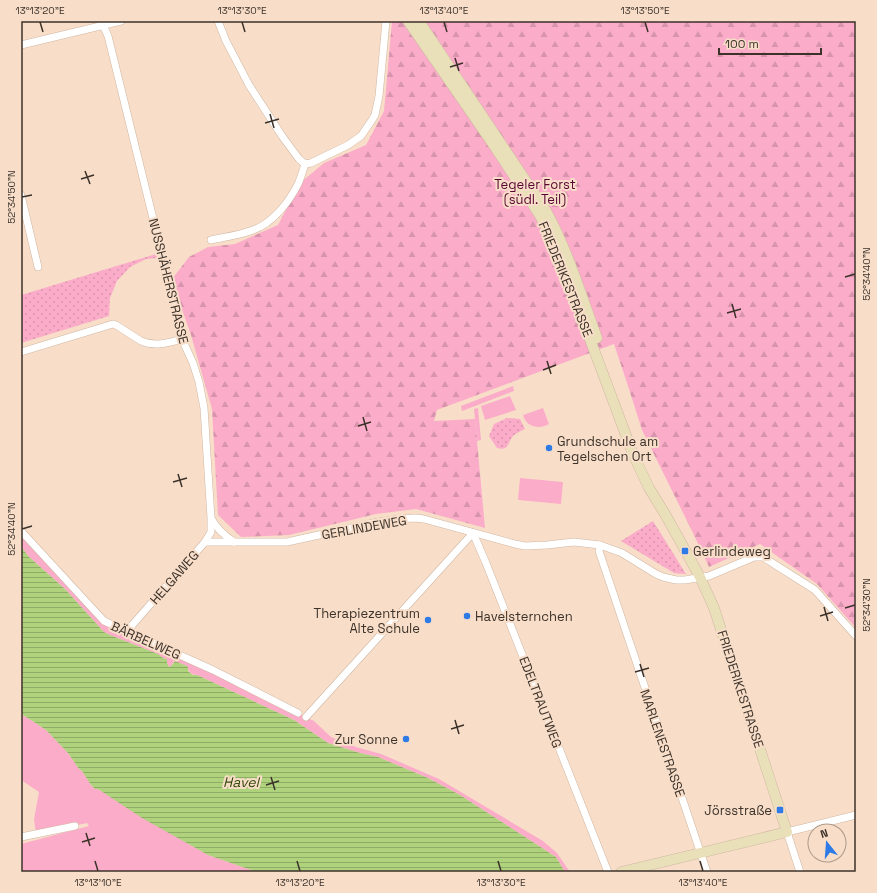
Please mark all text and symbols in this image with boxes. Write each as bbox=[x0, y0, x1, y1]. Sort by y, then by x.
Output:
text: 13°13'20"E bbox=[15, 4, 65, 17]
text: 13°13'30"E bbox=[217, 4, 267, 17]
text: 13°13'40"E bbox=[420, 4, 469, 17]
text: 13°13'50"E bbox=[620, 4, 670, 17]
scale bar bbox=[719, 30, 821, 56]
text: 100 m bbox=[725, 36, 759, 52]
text: 52°34'50"N bbox=[5, 170, 18, 224]
park label: Tegeler Forst (südl. Teil) bbox=[494, 176, 576, 208]
street label: NUSSHÄHERSTRASSE bbox=[145, 217, 192, 346]
street label: FRIEDERIKESTRASSE bbox=[535, 219, 596, 339]
text: 52°34'40"N bbox=[860, 247, 873, 301]
place label: Grundschule am Tegelschen Ort bbox=[557, 433, 658, 465]
marker: Grundschule am Tegelschen Ort bbox=[544, 443, 554, 453]
text: 52°34'40"N bbox=[5, 502, 18, 556]
street label: GERLINDEWEG bbox=[320, 512, 408, 543]
place label: Gerlindeweg bbox=[693, 543, 771, 560]
marker: Gerlindeweg bbox=[680, 546, 690, 556]
street label: HELGAWEG bbox=[146, 547, 203, 608]
text: 52°34'30"N bbox=[860, 578, 873, 632]
place label: Therapiezentrum Alte Schule bbox=[313, 605, 420, 637]
place label: Havelsternchen bbox=[475, 608, 573, 625]
marker: Havelsternchen bbox=[462, 611, 472, 621]
marker: Therapiezentrum Alte Schule bbox=[423, 615, 433, 625]
street label: BÄRBELWEG bbox=[108, 617, 183, 663]
street label: FRIEDERIKESTRASSE bbox=[713, 628, 768, 750]
street label: EDELTRAUTWEG bbox=[515, 654, 566, 750]
street label: MARLENESTRASSE bbox=[636, 687, 689, 799]
place label: Zur Sonne bbox=[335, 731, 398, 748]
marker: Zur Sonne bbox=[401, 734, 411, 744]
water label: Havel bbox=[223, 773, 260, 791]
place label: Jörsstraße bbox=[704, 802, 772, 819]
marker: Jörsstraße bbox=[775, 805, 785, 815]
north arrow bbox=[807, 823, 847, 863]
text: N bbox=[819, 826, 830, 841]
text: 13°13'10"E bbox=[74, 876, 122, 889]
text: 13°13'20"E bbox=[275, 876, 325, 889]
text: 13°13'30"E bbox=[476, 876, 526, 889]
text: 13°13'40"E bbox=[679, 876, 728, 889]

